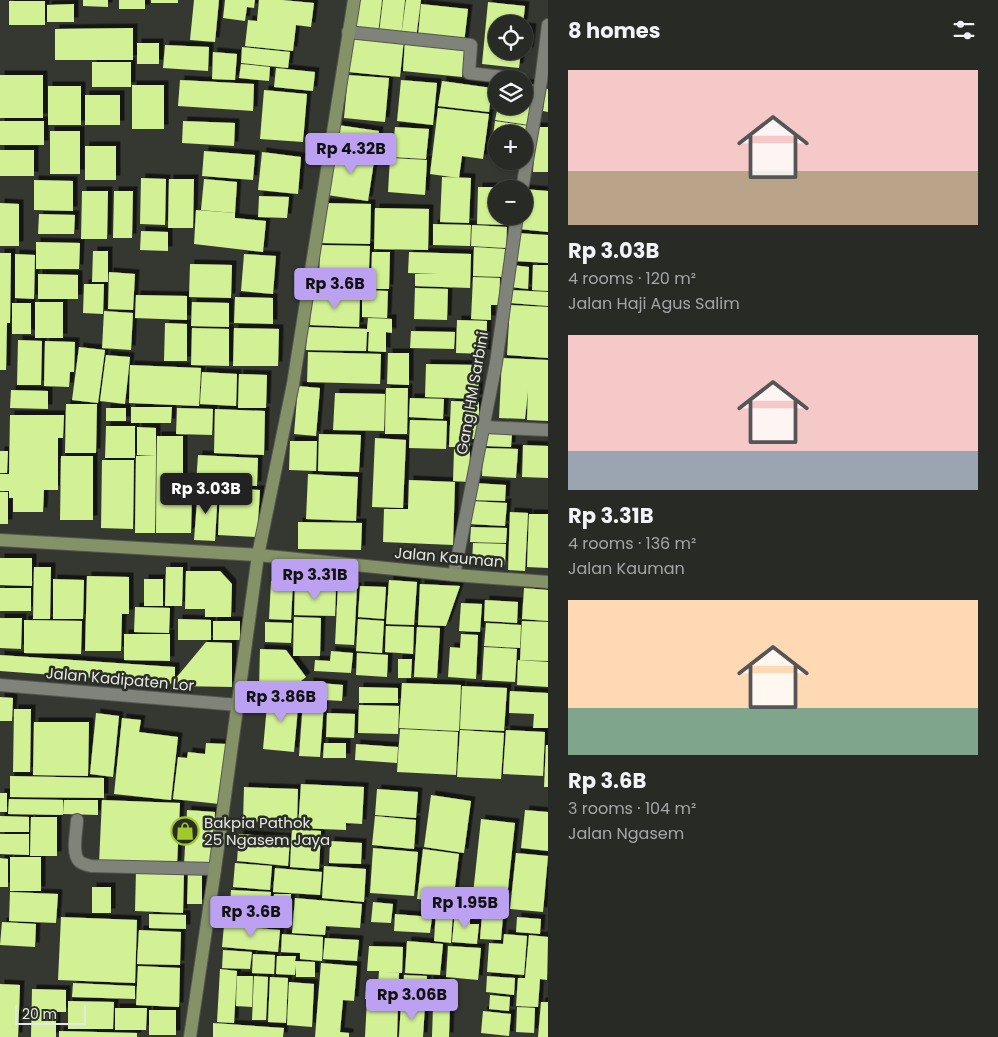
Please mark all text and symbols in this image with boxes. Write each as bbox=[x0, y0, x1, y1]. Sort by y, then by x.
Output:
map controls bbox=[488, 15, 533, 225]
button: locate bbox=[488, 15, 533, 60]
text: 8 homes bbox=[568, 16, 660, 45]
icon: filters bbox=[950, 16, 978, 44]
button: layers bbox=[488, 70, 533, 115]
icon: home bbox=[728, 102, 818, 192]
button: + bbox=[488, 125, 533, 170]
pin: Rp 4.32B bbox=[299, 132, 403, 175]
text: Rp 4.32B bbox=[316, 137, 386, 160]
button: − bbox=[488, 180, 533, 225]
text: Rp 3.03B bbox=[568, 236, 659, 265]
text: 4 rooms · 120 m² bbox=[568, 267, 696, 290]
pin: Rp 3.6B bbox=[289, 268, 381, 310]
text: Rp 3.6B bbox=[305, 272, 365, 295]
text: Jalan Haji Agus Salim bbox=[568, 292, 740, 315]
street label: Gang HM Sarbini bbox=[451, 330, 493, 456]
icon: home bbox=[728, 367, 818, 457]
pin: Rp 3.03B bbox=[154, 472, 258, 515]
text: Rp 3.03B bbox=[171, 477, 241, 500]
text: Rp 3.31B bbox=[568, 501, 653, 530]
text: 4 rooms · 136 m² bbox=[568, 532, 696, 555]
street label: Jalan Kauman bbox=[394, 542, 504, 572]
text: Jalan Kauman bbox=[568, 557, 685, 580]
pin: Rp 3.31B bbox=[263, 558, 367, 601]
text: Rp 3.31B bbox=[282, 563, 348, 586]
icon: home bbox=[728, 632, 818, 722]
street label: Jalan Kadipaten Lor bbox=[45, 662, 195, 696]
pin: Rp 3.86B bbox=[229, 680, 333, 723]
text: Rp 3.86B bbox=[246, 685, 316, 708]
text: Rp 3.6B bbox=[568, 766, 646, 795]
text: 3 rooms · 104 m² bbox=[568, 797, 696, 820]
place label: Bakpia Pathok 25 Ngasem Jaya bbox=[204, 812, 330, 850]
shop icon: Bakpia Pathok 25 Ngasem Jaya bbox=[170, 816, 200, 846]
text: Jalan Ngasem bbox=[568, 822, 684, 845]
pin: Rp 1.95B bbox=[413, 886, 517, 929]
text: Rp 1.95B bbox=[432, 891, 498, 914]
pin: Rp 3.6B bbox=[205, 896, 297, 938]
text: Rp 3.6B bbox=[221, 900, 281, 923]
pin: Rp 3.06B bbox=[360, 978, 464, 1021]
text: Rp 3.06B bbox=[377, 983, 447, 1006]
scale bar bbox=[15, 1002, 86, 1025]
text: 20 m bbox=[22, 1004, 57, 1024]

